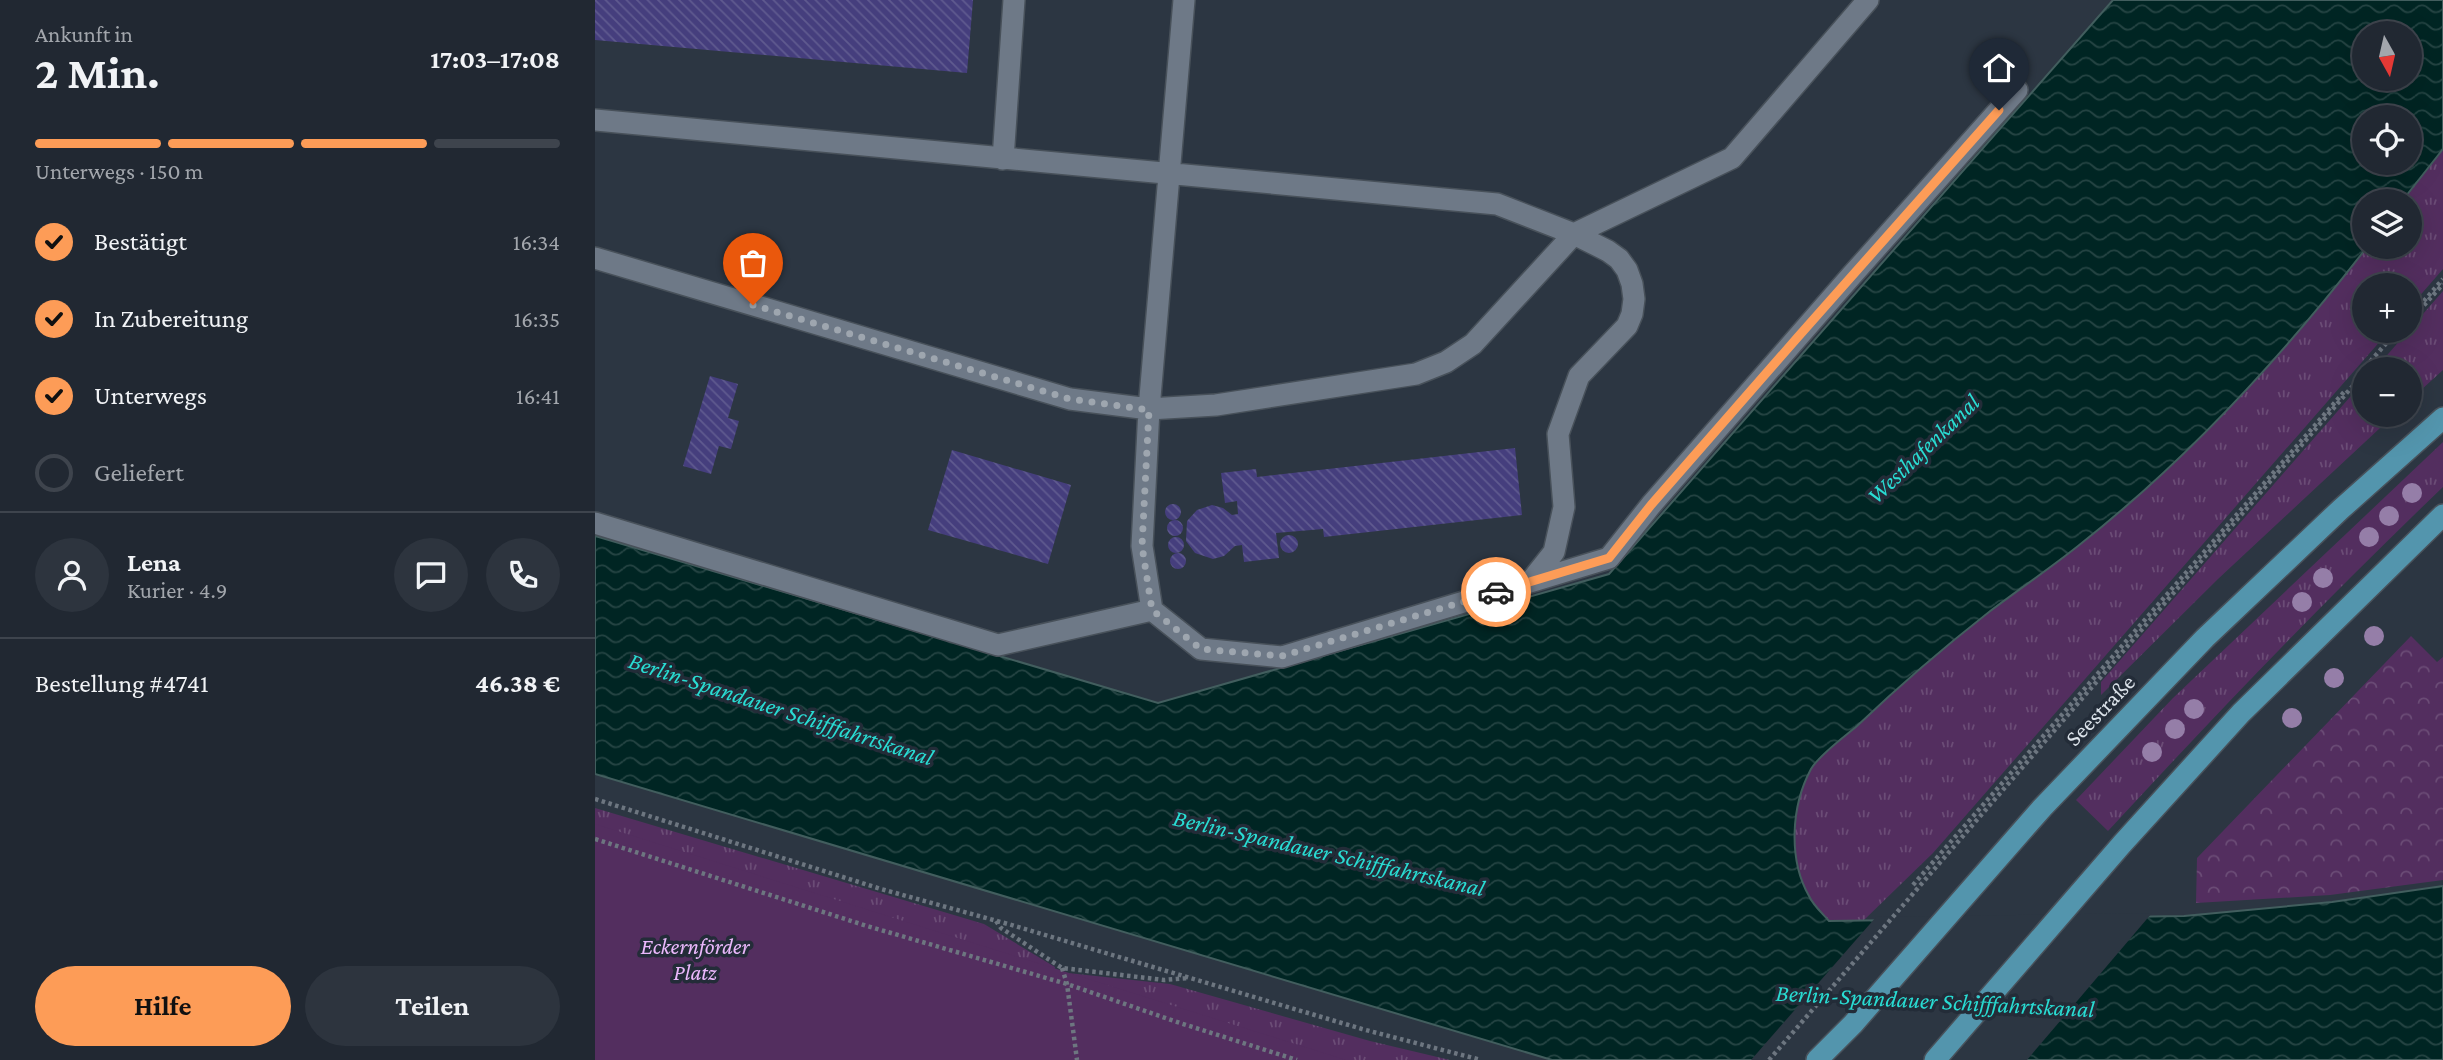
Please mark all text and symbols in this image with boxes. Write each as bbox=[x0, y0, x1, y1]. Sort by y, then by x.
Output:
text: Ankunft in bbox=[35, 21, 133, 47]
north arrow bbox=[2352, 21, 2422, 91]
map controls bbox=[2352, 21, 2422, 427]
pin bbox=[1969, 38, 2029, 110]
text: 17:03–17:08 bbox=[430, 45, 560, 74]
text: 2 Min. bbox=[35, 47, 160, 98]
icon: home bbox=[1980, 49, 2018, 87]
button: locate bbox=[2352, 105, 2422, 175]
text: Unterwegs · 150 m bbox=[35, 158, 203, 184]
button: layers bbox=[2352, 189, 2422, 259]
icon: check bbox=[35, 223, 73, 261]
text: Bestätigt bbox=[94, 227, 187, 256]
text: 16:34 bbox=[513, 229, 560, 255]
pin bbox=[723, 233, 783, 305]
icon: bag bbox=[734, 244, 772, 282]
button: + bbox=[2352, 273, 2422, 343]
icon: check bbox=[35, 300, 73, 338]
text: In Zubereitung bbox=[94, 304, 248, 333]
text: 16:35 bbox=[514, 306, 560, 332]
button: − bbox=[2352, 357, 2422, 427]
icon: check bbox=[35, 377, 73, 415]
text: Unterwegs bbox=[94, 381, 207, 410]
text: 16:41 bbox=[516, 383, 560, 409]
water label: Westhafenkanal bbox=[1861, 388, 1985, 509]
text: Geliefert bbox=[94, 458, 184, 487]
button: person bbox=[35, 538, 109, 612]
button: chat bbox=[394, 538, 468, 612]
button: phone bbox=[486, 538, 560, 612]
text: Lena bbox=[127, 548, 181, 577]
courier bbox=[1461, 557, 1531, 627]
icon: car bbox=[1477, 573, 1515, 611]
text: Kurier · 4.9 bbox=[127, 577, 227, 603]
water label: Berlin-Spandauer Schifffahrtskanal bbox=[625, 646, 938, 771]
text: Bestellung #4741 bbox=[35, 669, 209, 698]
text: 46.38 € bbox=[475, 669, 560, 698]
street label: Seestraße bbox=[2060, 669, 2140, 751]
water label: Berlin-Spandauer Schifffahrtskanal bbox=[1171, 803, 1489, 902]
park label: Eckernförder Platz bbox=[640, 933, 751, 985]
button: Hilfe bbox=[35, 966, 291, 1046]
button: Teilen bbox=[305, 966, 560, 1046]
water label: Berlin-Spandauer Schifffahrtskanal bbox=[1775, 979, 2096, 1022]

